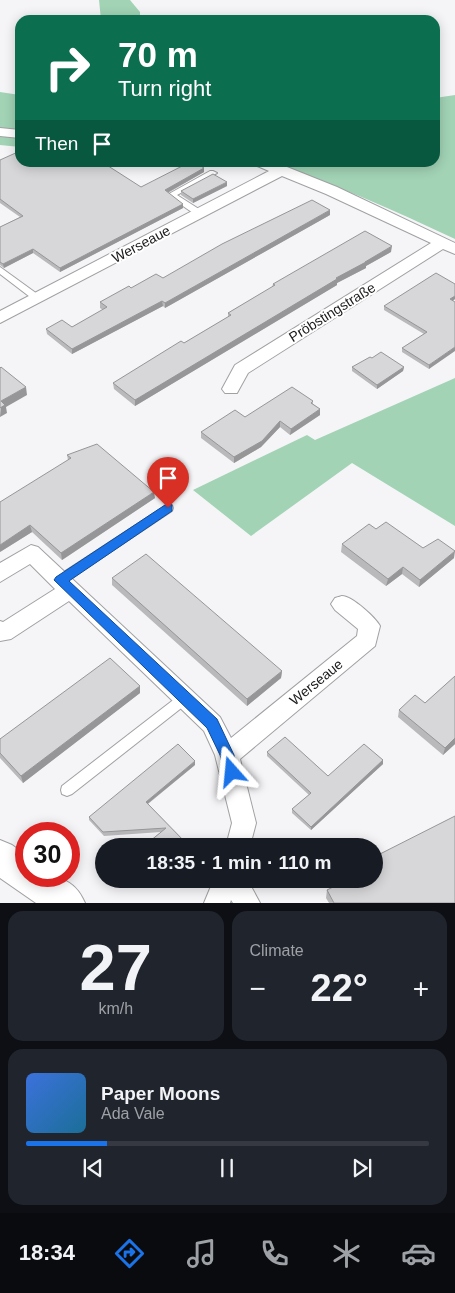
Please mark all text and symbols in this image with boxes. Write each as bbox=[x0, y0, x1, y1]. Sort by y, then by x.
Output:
icon: right bbox=[35, 35, 100, 100]
text: 70 m bbox=[118, 35, 198, 74]
text: Turn right bbox=[118, 76, 211, 101]
icon: arrive bbox=[88, 130, 116, 158]
text: Then bbox=[35, 133, 78, 154]
street label: Werseaue bbox=[109, 222, 173, 266]
street label: Pröbstingstraße bbox=[286, 279, 378, 345]
pin bbox=[147, 457, 189, 508]
icon: arrive bbox=[154, 464, 182, 492]
street label: Werseaue bbox=[286, 656, 346, 708]
position arrow bbox=[205, 745, 257, 797]
speed limit sign: 30 bbox=[15, 822, 80, 887]
text: 18:35 · 1 min · 110 m bbox=[147, 852, 331, 873]
text: 27 bbox=[80, 931, 152, 1004]
text: Climate bbox=[250, 942, 304, 959]
text: 22° bbox=[311, 967, 368, 1009]
text: − bbox=[250, 973, 266, 1004]
text: + bbox=[413, 973, 429, 1004]
text: km/h bbox=[98, 1000, 133, 1017]
text: Paper Moons bbox=[101, 1083, 220, 1104]
text: Ada Vale bbox=[101, 1105, 165, 1122]
icon: previous bbox=[79, 1154, 107, 1182]
icon: pause bbox=[213, 1154, 241, 1182]
icon: next bbox=[348, 1154, 376, 1182]
icon: directions bbox=[112, 1236, 147, 1271]
icon: music bbox=[184, 1236, 219, 1271]
icon: phone bbox=[257, 1236, 292, 1271]
icon: climate bbox=[329, 1236, 364, 1271]
icon: car bbox=[401, 1236, 436, 1271]
text: 18:34 bbox=[19, 1240, 75, 1265]

